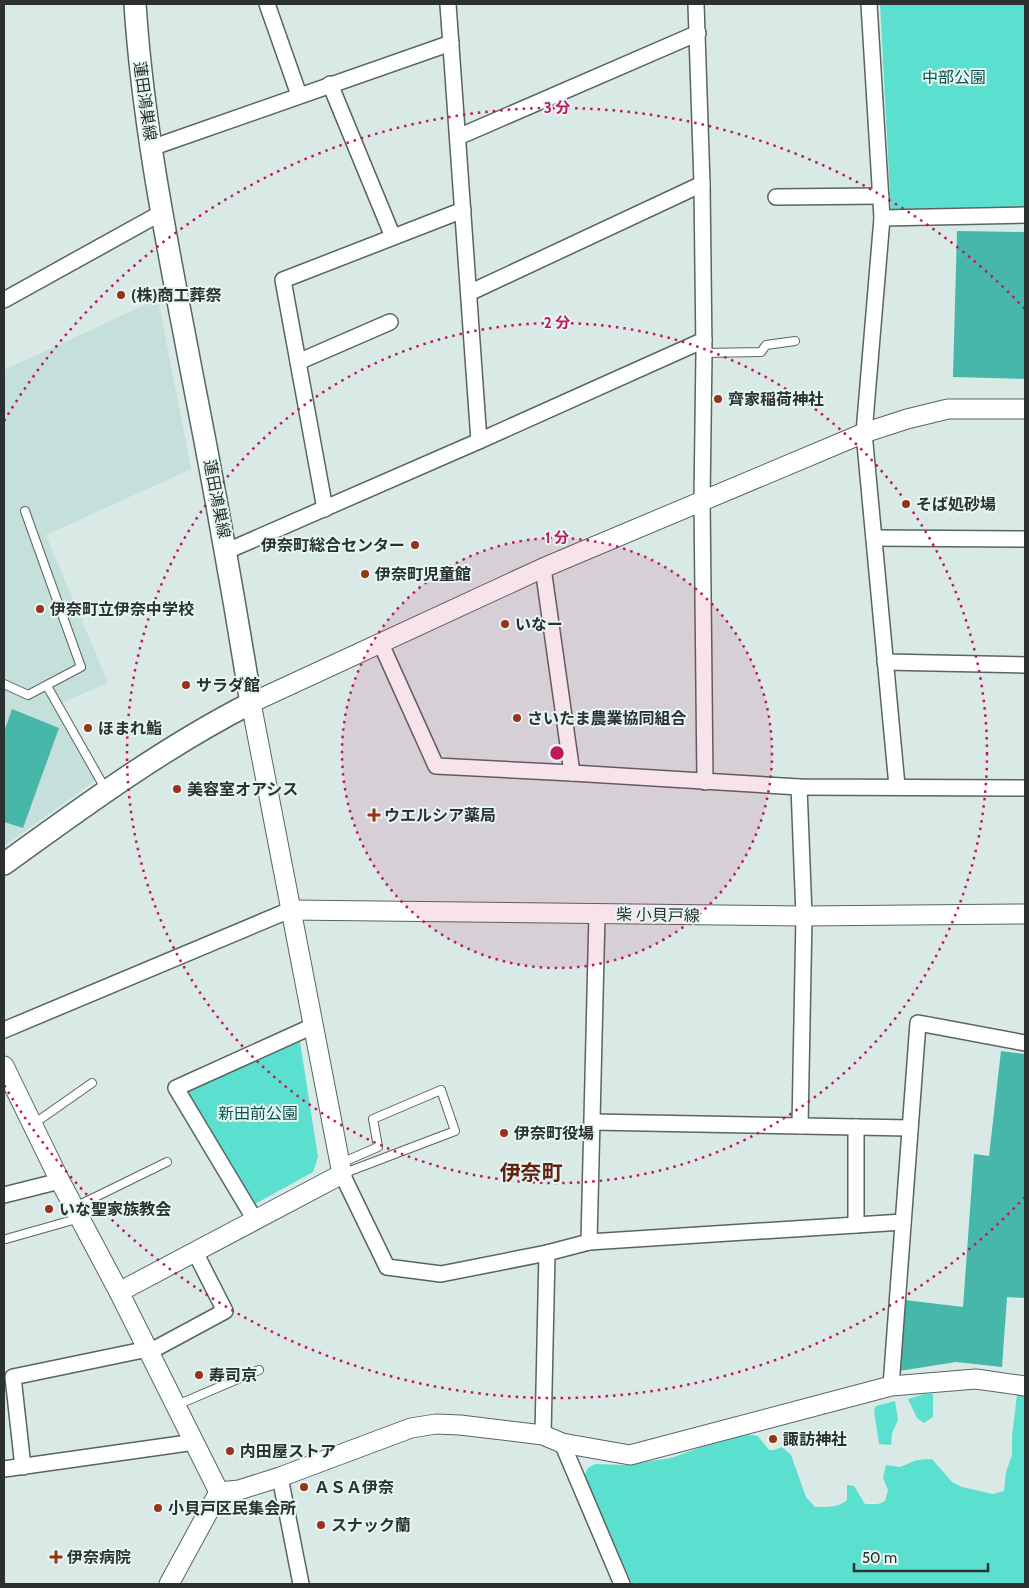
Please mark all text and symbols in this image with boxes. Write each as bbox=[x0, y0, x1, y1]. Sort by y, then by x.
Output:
street label: 蓮田鴻巣線 bbox=[130, 60, 160, 142]
park label: 中部公園 bbox=[922, 68, 986, 87]
text: 3 分 bbox=[544, 99, 570, 117]
place label: (株)商工葬祭 bbox=[131, 286, 222, 305]
marker: (株)商工葬祭 bbox=[115, 289, 127, 301]
text: 2 分 bbox=[544, 314, 570, 332]
place label: 齊家稲荷神社 bbox=[728, 390, 824, 409]
marker: 齊家稲荷神社 bbox=[712, 393, 724, 405]
street label: 蓮田鴻巣線 bbox=[200, 458, 234, 540]
place label: そば処砂場 bbox=[916, 495, 996, 514]
marker: そば処砂場 bbox=[900, 498, 912, 510]
text: 1 分 bbox=[545, 529, 569, 547]
place label: 伊奈町総合センター bbox=[260, 536, 405, 555]
marker: 伊奈町総合センター bbox=[409, 539, 421, 551]
place label: 伊奈町児童館 bbox=[374, 565, 471, 584]
marker: 伊奈町児童館 bbox=[359, 568, 371, 580]
place label: 伊奈町立伊奈中学校 bbox=[49, 600, 194, 619]
marker: 伊奈町立伊奈中学校 bbox=[34, 603, 46, 615]
place label: いなー bbox=[515, 615, 563, 634]
marker: いなー bbox=[499, 618, 511, 630]
place label: サラダ館 bbox=[196, 676, 260, 695]
marker: サラダ館 bbox=[180, 679, 192, 691]
place label: さいたま農業協同組合 bbox=[527, 709, 687, 728]
marker: さいたま農業協同組合 bbox=[511, 712, 523, 724]
place label: ほまれ鮨 bbox=[98, 719, 162, 738]
marker: ほまれ鮨 bbox=[82, 722, 94, 734]
centre of rings bbox=[548, 744, 566, 762]
place label: 美容室オアシス bbox=[187, 780, 298, 799]
marker: 美容室オアシス bbox=[171, 783, 183, 795]
place label: ウエルシア薬局 bbox=[384, 806, 496, 825]
marker: ウエルシア薬局 bbox=[368, 809, 380, 821]
street label: 柴 小貝戸線 bbox=[616, 905, 700, 925]
park label: 新田前公園 bbox=[218, 1104, 298, 1123]
place label: 伊奈町役場 bbox=[513, 1124, 594, 1143]
marker: 伊奈町役場 bbox=[498, 1127, 510, 1139]
district label: 伊奈町 bbox=[500, 1160, 563, 1185]
place label: いな聖家族教会 bbox=[59, 1200, 171, 1219]
marker: いな聖家族教会 bbox=[43, 1203, 55, 1215]
place label: 寿司京 bbox=[209, 1366, 257, 1385]
marker: 寿司京 bbox=[193, 1369, 205, 1381]
place label: 諏訪神社 bbox=[783, 1430, 847, 1449]
marker: 諏訪神社 bbox=[767, 1433, 779, 1445]
place label: 内田屋ストア bbox=[240, 1442, 336, 1461]
marker: 内田屋ストア bbox=[224, 1445, 236, 1457]
place label: ＡＳＡ伊奈 bbox=[314, 1478, 394, 1497]
marker: ＡＳＡ伊奈 bbox=[298, 1481, 310, 1493]
place label: 小貝戸区民集会所 bbox=[168, 1499, 296, 1518]
marker: 小貝戸区民集会所 bbox=[152, 1502, 164, 1514]
place label: スナック蘭 bbox=[331, 1516, 411, 1535]
marker: スナック蘭 bbox=[315, 1519, 327, 1531]
scale bar bbox=[854, 1540, 988, 1572]
place label: 伊奈病院 bbox=[66, 1548, 131, 1567]
text: 50 m bbox=[862, 1549, 897, 1567]
marker: 伊奈病院 bbox=[49, 1550, 63, 1564]

